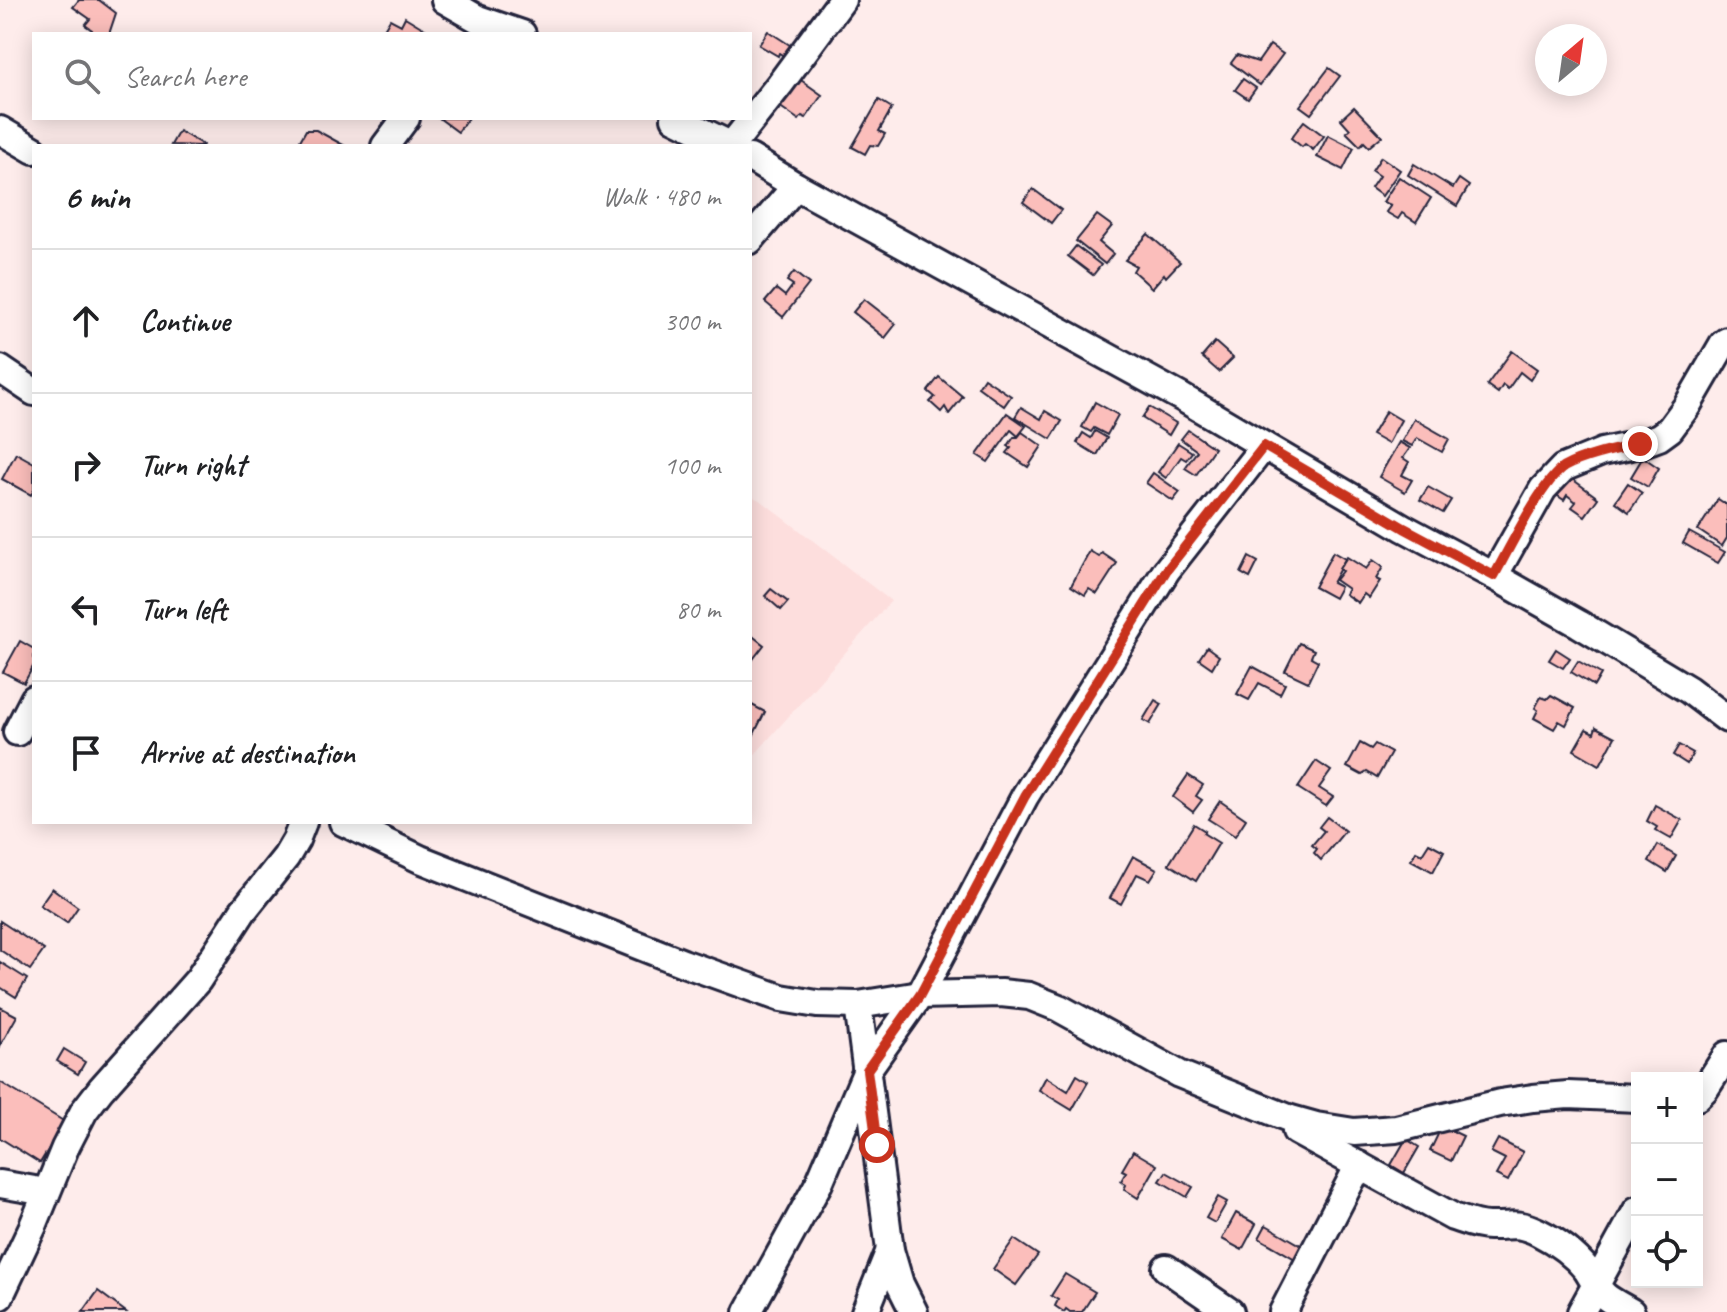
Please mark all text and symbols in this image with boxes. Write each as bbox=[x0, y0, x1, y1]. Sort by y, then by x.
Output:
north arrow bbox=[1535, 24, 1607, 96]
search box bbox=[32, 32, 752, 120]
icon: search bbox=[60, 54, 104, 98]
text: Search here bbox=[124, 57, 246, 95]
text: 6 min bbox=[64, 175, 130, 218]
text: Walk · 480 m bbox=[603, 180, 720, 213]
icon: ahead bbox=[64, 299, 108, 343]
text: Continue bbox=[140, 302, 230, 340]
text: 300 m bbox=[664, 305, 720, 338]
route end bbox=[1622, 426, 1658, 462]
icon: right bbox=[64, 443, 108, 487]
text: Turn right bbox=[140, 446, 245, 484]
text: 100 m bbox=[664, 449, 720, 482]
icon: left bbox=[64, 587, 108, 631]
text: Turn left bbox=[140, 590, 227, 628]
text: 80 m bbox=[676, 593, 720, 626]
icon: arrive bbox=[64, 731, 108, 775]
text: Arrive at destination bbox=[140, 734, 355, 772]
map controls bbox=[1631, 1072, 1703, 1288]
button: + bbox=[1631, 1072, 1703, 1144]
route start bbox=[859, 1127, 895, 1163]
button: − bbox=[1631, 1144, 1703, 1216]
button: locate bbox=[1631, 1216, 1703, 1288]

